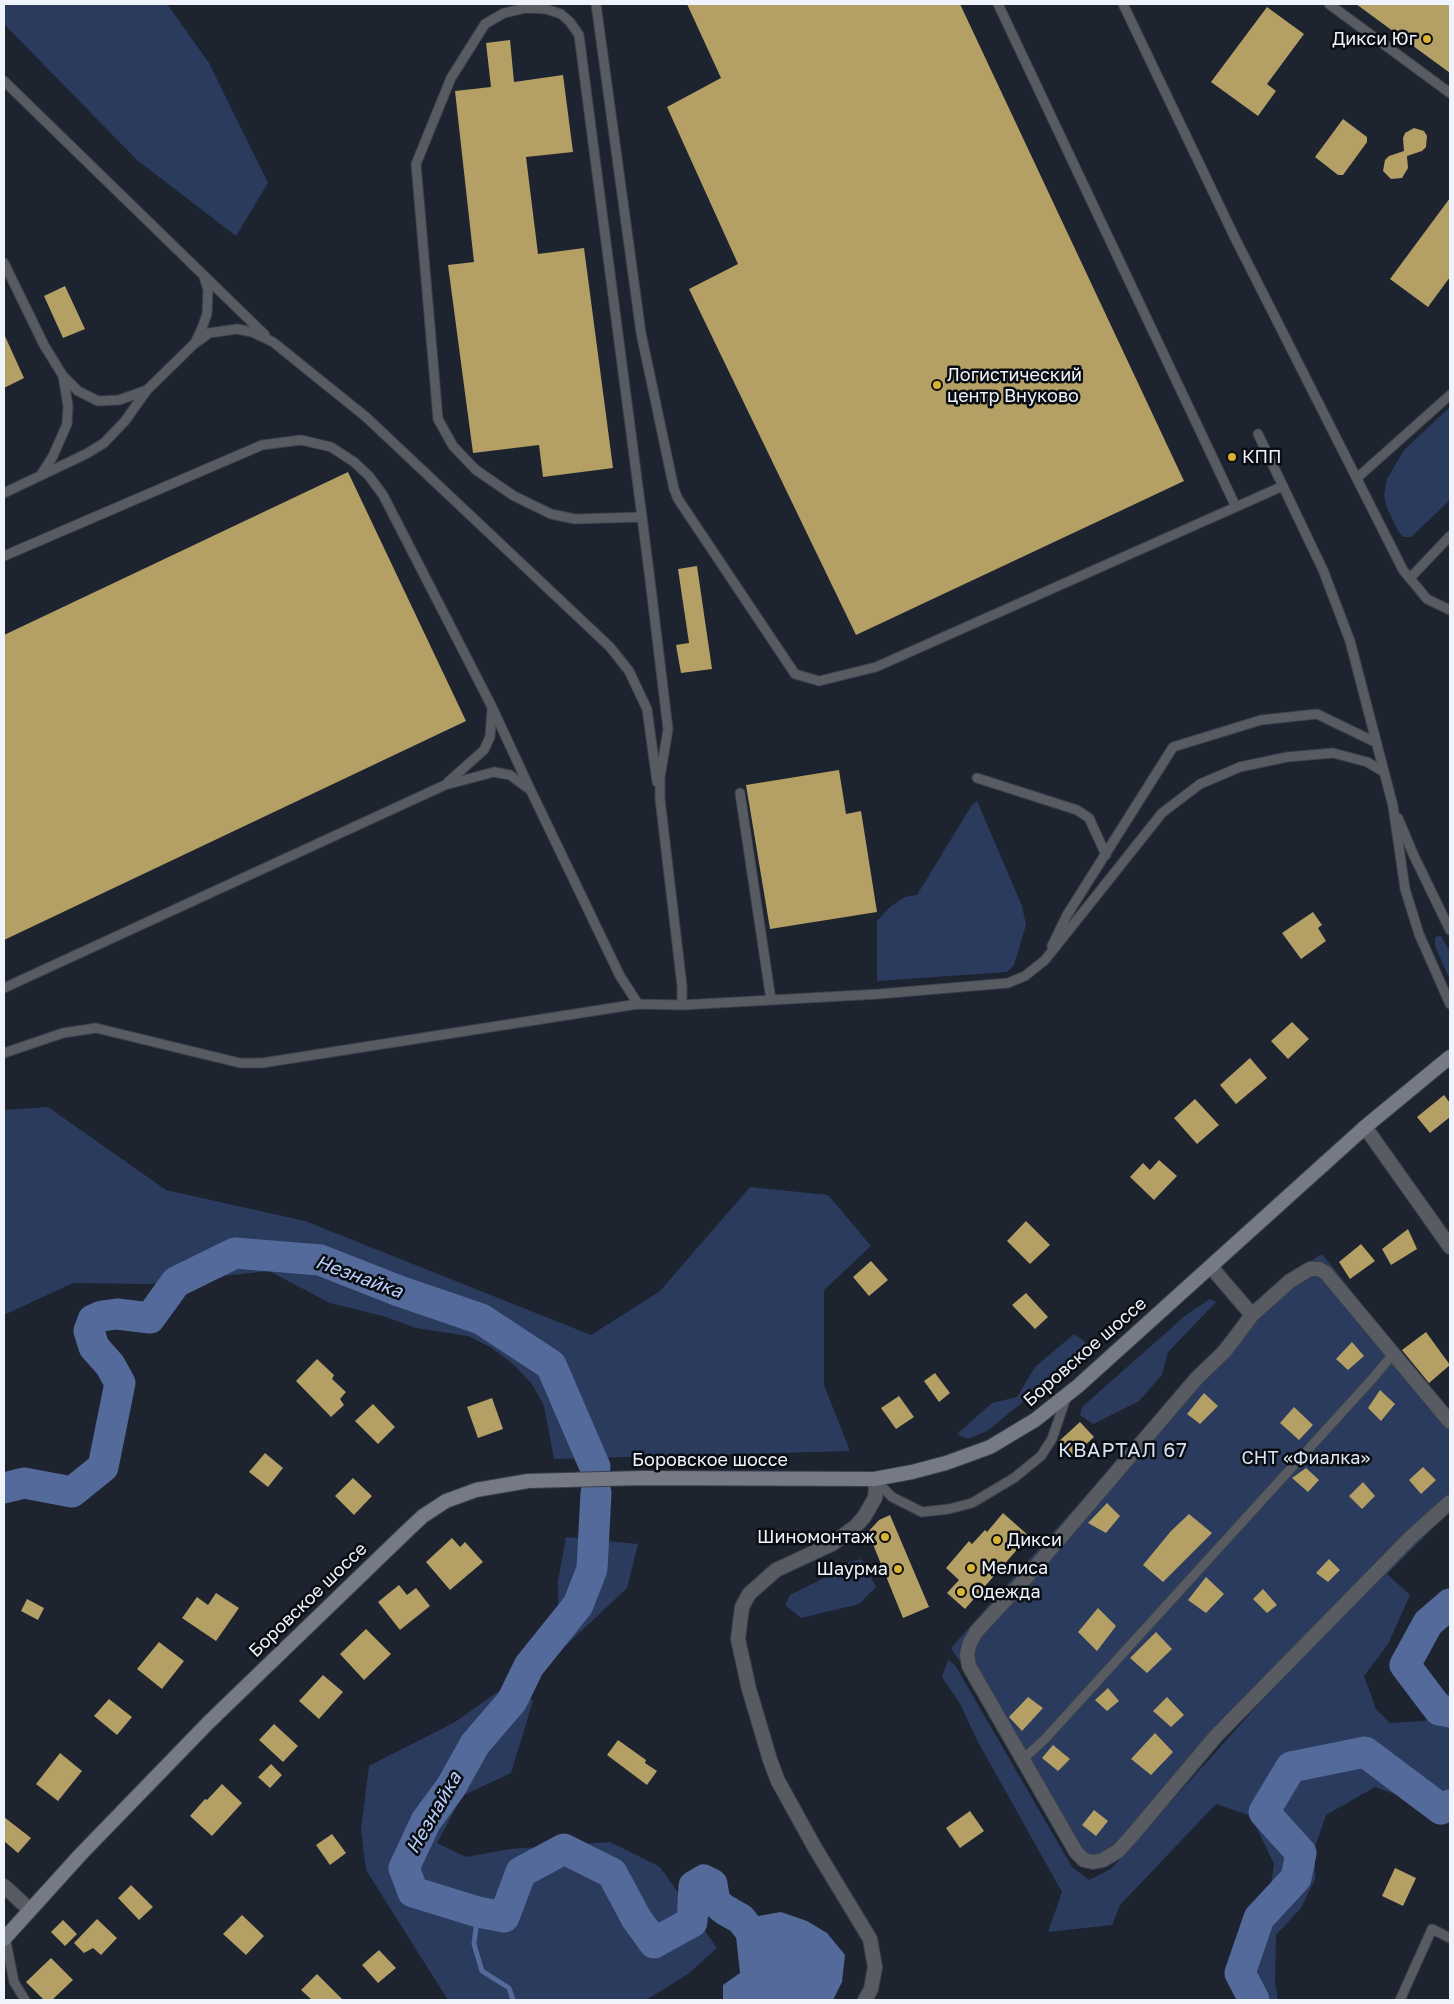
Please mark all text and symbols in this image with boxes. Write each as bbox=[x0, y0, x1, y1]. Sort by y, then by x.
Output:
place label: Дикси Юг bbox=[1332, 28, 1417, 50]
marker: Дикси Юг bbox=[1421, 33, 1433, 45]
place label: Логистический центр Внуково bbox=[947, 364, 1082, 406]
marker: Логистический центр Внуково bbox=[931, 379, 943, 391]
place label: КПП bbox=[1242, 446, 1282, 468]
marker: КПП bbox=[1226, 451, 1238, 463]
water label: Незнайка bbox=[312, 1251, 406, 1303]
street label: Боровское шоссе bbox=[1019, 1293, 1151, 1411]
district label: КВАРТАЛ 67 bbox=[1057, 1439, 1189, 1463]
park label: СНТ «Фиалка» bbox=[1242, 1447, 1370, 1469]
street label: Боровское шоссе bbox=[632, 1449, 788, 1471]
place label: Шиномонтаж bbox=[757, 1526, 875, 1548]
place label: Дикси bbox=[1007, 1529, 1062, 1551]
marker: Шиномонтаж bbox=[879, 1531, 891, 1543]
marker: Дикси bbox=[991, 1534, 1003, 1546]
street label: Боровское шоссе bbox=[244, 1538, 372, 1662]
place label: Мелиса bbox=[981, 1557, 1048, 1579]
place label: Шаурма bbox=[816, 1558, 888, 1580]
marker: Мелиса bbox=[965, 1562, 977, 1574]
marker: Шаурма bbox=[892, 1563, 904, 1575]
place label: Одежда bbox=[971, 1581, 1041, 1603]
marker: Одежда bbox=[955, 1586, 967, 1598]
water label: Незнайка bbox=[401, 1768, 467, 1858]

